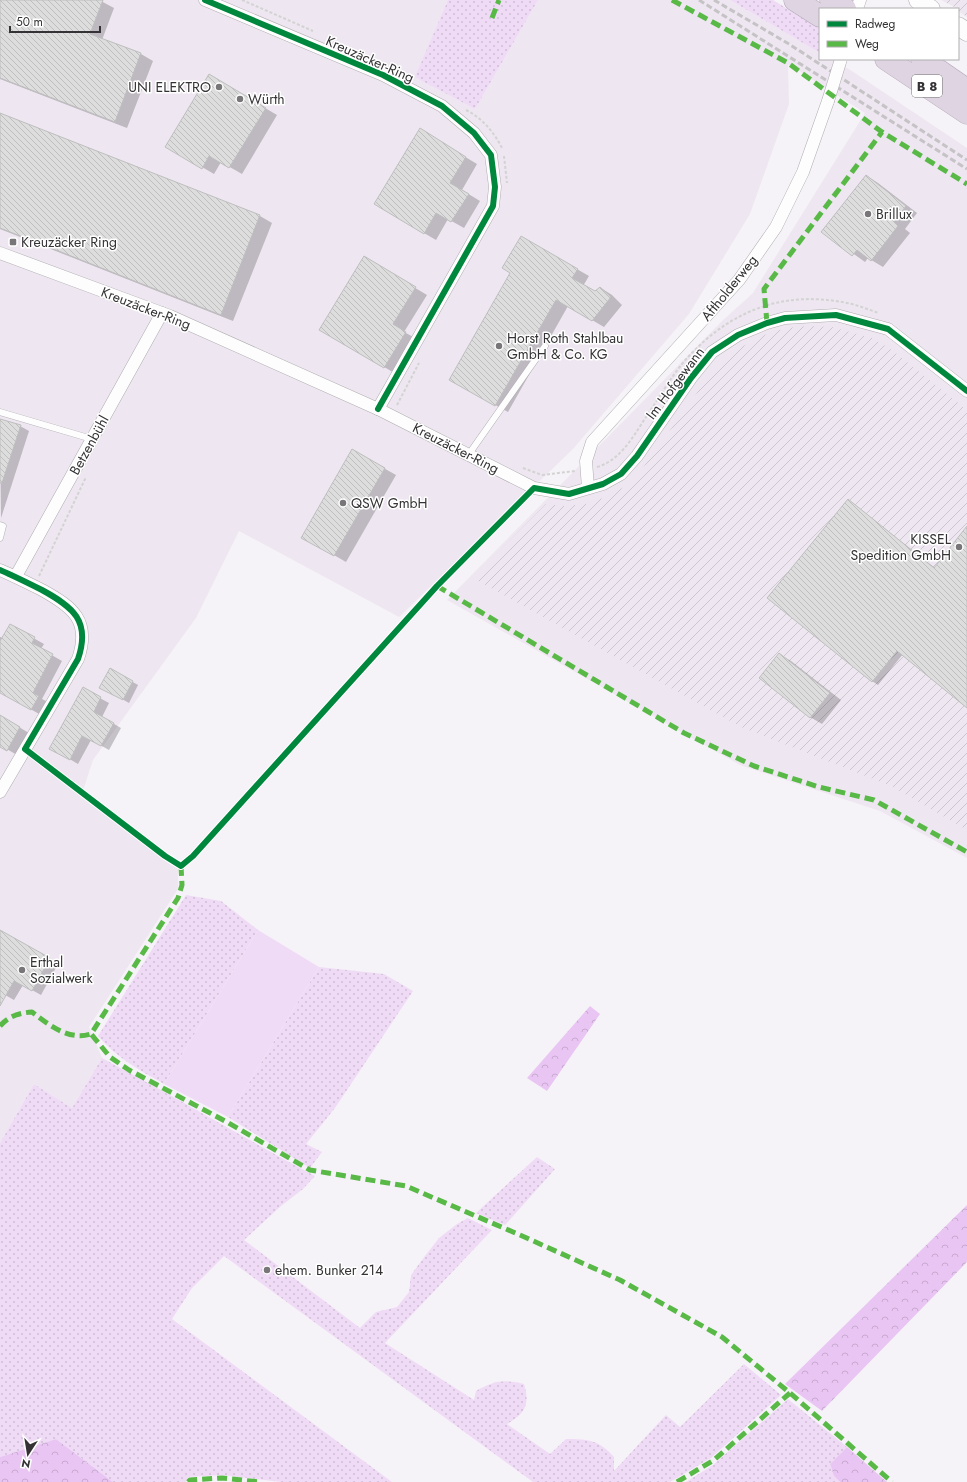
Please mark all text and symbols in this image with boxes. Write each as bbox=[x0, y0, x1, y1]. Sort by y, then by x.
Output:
scale bar bbox=[10, 8, 100, 34]
legend bbox=[819, 8, 959, 60]
text: 50 m bbox=[16, 13, 43, 31]
text: Radweg bbox=[855, 15, 895, 33]
street label: Kreuzäcker-Ring bbox=[323, 31, 417, 87]
text: Weg bbox=[855, 35, 879, 53]
road number: B 8 bbox=[912, 75, 942, 97]
place label: UNI ELEKTRO bbox=[128, 77, 211, 97]
marker: UNI ELEKTRO bbox=[214, 82, 224, 92]
place label: Würth bbox=[248, 89, 285, 109]
marker: Würth bbox=[235, 94, 245, 104]
place label: Brillux bbox=[876, 204, 912, 224]
marker: Brillux bbox=[863, 209, 873, 219]
place label: Kreuzäcker Ring bbox=[21, 232, 117, 252]
marker: Kreuzäcker Ring bbox=[8, 237, 18, 247]
street label: Aftholderweg bbox=[696, 251, 762, 325]
street label: Kreuzäcker-Ring bbox=[98, 282, 194, 334]
place label: Horst Roth Stahlbau GmbH & Co. KG bbox=[507, 328, 623, 364]
marker: Horst Roth Stahlbau GmbH & Co. KG bbox=[494, 341, 504, 351]
street label: Im Hofgewann bbox=[641, 343, 709, 423]
street label: Betzenbühl bbox=[64, 412, 114, 478]
street label: Kreuzäcker-Ring bbox=[409, 418, 503, 478]
place label: QSW GmbH bbox=[351, 493, 428, 513]
marker: QSW GmbH bbox=[338, 498, 348, 508]
place label: KISSEL Spedition GmbH bbox=[851, 529, 952, 565]
marker: KISSEL Spedition GmbH bbox=[954, 542, 964, 552]
place label: Erthal Sozialwerk bbox=[30, 952, 93, 988]
marker: Erthal Sozialwerk bbox=[17, 965, 27, 975]
place label: ehem. Bunker 214 bbox=[275, 1260, 383, 1280]
marker: ehem. Bunker 214 bbox=[262, 1265, 272, 1275]
north arrow bbox=[8, 1434, 48, 1474]
text: N bbox=[20, 1455, 32, 1473]

